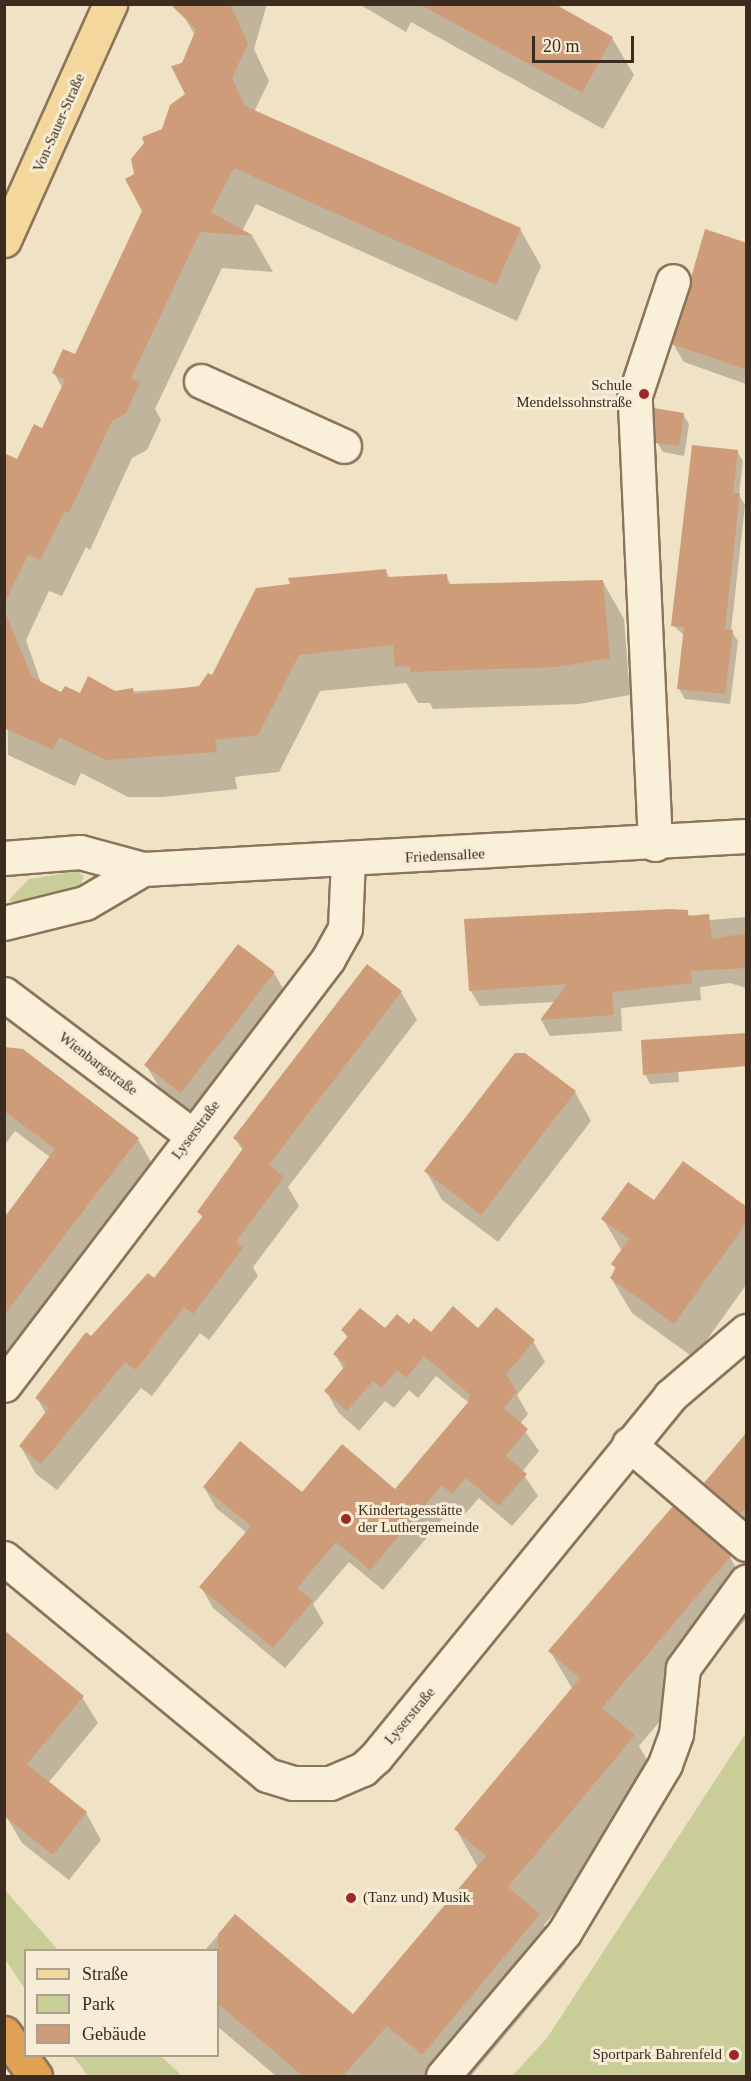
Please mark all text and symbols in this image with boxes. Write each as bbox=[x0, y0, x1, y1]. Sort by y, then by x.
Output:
scale bar bbox=[535, 24, 637, 62]
text: 20 m bbox=[543, 36, 580, 56]
street label: Von-Sauer-Straße bbox=[29, 71, 89, 175]
place label: Schule Mendelssohnstraße bbox=[516, 376, 632, 411]
marker: Schule Mendelssohnstraße bbox=[637, 387, 651, 401]
street label: Friedensallee bbox=[405, 845, 485, 867]
street label: Wienbargstraße bbox=[55, 1029, 141, 1099]
street label: Lyserstraße bbox=[168, 1097, 224, 1163]
place label: Kindertagesstätte der Luthergemeinde bbox=[358, 1501, 479, 1536]
marker: Kindertagesstätte der Luthergemeinde bbox=[339, 1512, 353, 1526]
street label: Lyserstraße bbox=[381, 1684, 439, 1748]
place label: (Tanz und) Musik bbox=[363, 1889, 470, 1907]
marker: (Tanz und) Musik bbox=[344, 1891, 358, 1905]
legend bbox=[24, 1949, 219, 2057]
text: Straße bbox=[82, 1964, 128, 1984]
text: Park bbox=[82, 1994, 115, 2014]
text: Gebäude bbox=[82, 2024, 146, 2044]
place label: Sportpark Bahrenfeld bbox=[592, 2046, 722, 2064]
marker: Sportpark Bahrenfeld bbox=[727, 2048, 741, 2062]

